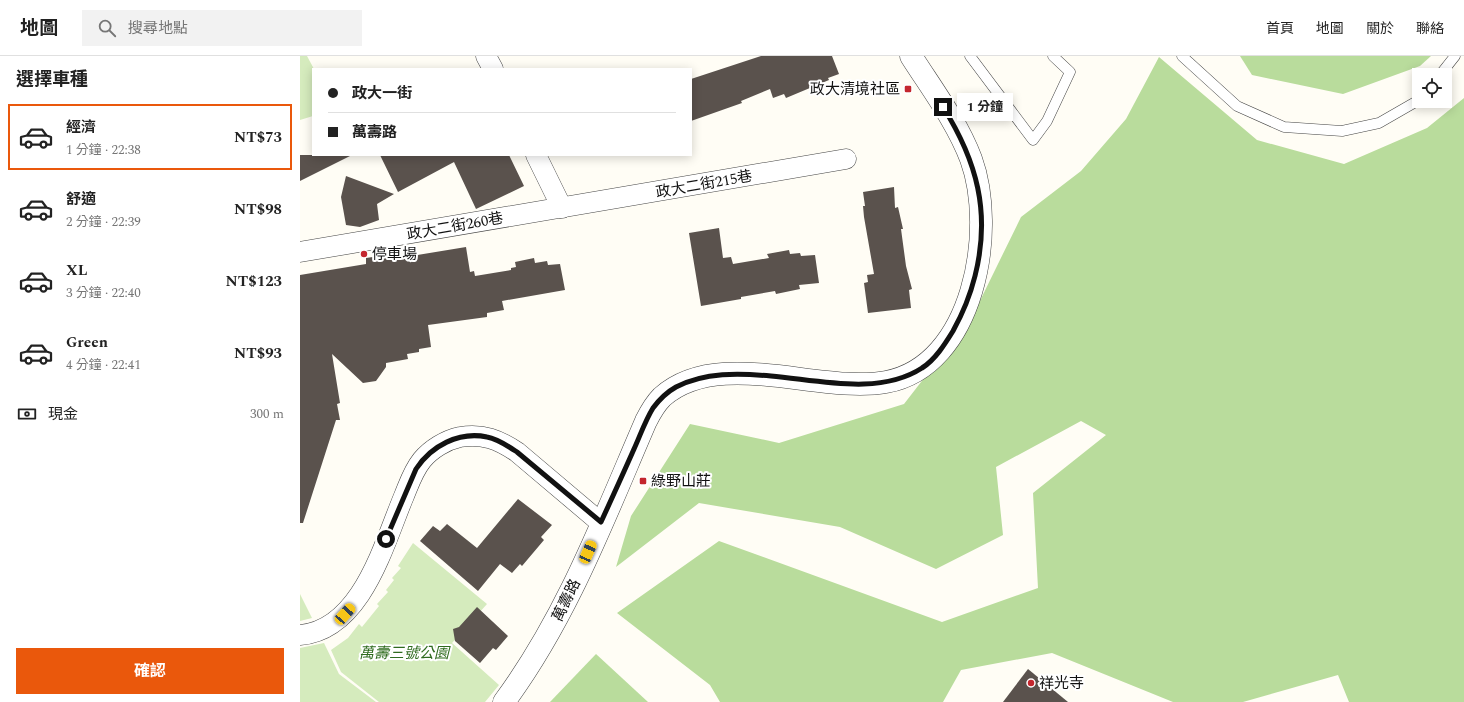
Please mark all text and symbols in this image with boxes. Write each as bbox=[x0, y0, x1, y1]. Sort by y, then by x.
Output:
search box bbox=[82, 10, 362, 46]
text: 地圖 bbox=[20, 14, 58, 43]
icon: search bbox=[96, 17, 118, 39]
text: 搜尋地點 bbox=[128, 17, 188, 40]
text: 首頁 bbox=[1266, 18, 1294, 39]
text: 地圖 bbox=[1316, 18, 1344, 39]
text: 關於 bbox=[1366, 18, 1394, 39]
text: 聯絡 bbox=[1416, 18, 1444, 39]
text: 選擇車種 bbox=[16, 66, 88, 93]
map controls bbox=[1412, 68, 1452, 108]
button: locate bbox=[1412, 68, 1452, 108]
place label: 政大清境社區 bbox=[810, 78, 900, 101]
text: 政大一街 bbox=[352, 82, 412, 105]
marker: 政大清境社區 bbox=[903, 84, 913, 94]
callout: 1 分鐘 bbox=[957, 93, 1013, 121]
text: 1 分鐘 bbox=[967, 97, 1003, 117]
route end bbox=[934, 98, 952, 116]
text: 經濟 bbox=[66, 116, 96, 139]
icon: car bbox=[18, 119, 54, 155]
text: 萬壽路 bbox=[352, 121, 397, 144]
text: NT$73 bbox=[234, 126, 282, 149]
text: 1 分鐘 · 22:38 bbox=[66, 140, 141, 160]
street label: 政大二街215巷 bbox=[654, 165, 754, 204]
text: 舒適 bbox=[66, 188, 96, 211]
icon: car bbox=[18, 191, 54, 227]
text: NT$98 bbox=[234, 198, 282, 221]
street label: 政大二街260巷 bbox=[405, 207, 505, 246]
text: 2 分鐘 · 22:39 bbox=[66, 212, 141, 232]
place label: 停車場 bbox=[372, 243, 417, 266]
marker: 停車場 bbox=[359, 249, 369, 259]
text: XL bbox=[66, 259, 87, 282]
icon: car bbox=[18, 263, 54, 299]
text: NT$123 bbox=[226, 270, 282, 293]
text: 3 分鐘 · 22:40 bbox=[66, 283, 141, 303]
text: Green bbox=[66, 331, 108, 354]
icon: car bbox=[18, 335, 54, 371]
text: NT$93 bbox=[234, 342, 282, 365]
text: 4 分鐘 · 22:41 bbox=[66, 355, 141, 375]
icon: cash bbox=[16, 403, 38, 425]
text: 現金 bbox=[48, 403, 78, 426]
text: 300 m bbox=[250, 404, 284, 424]
place label: 綠野山莊 bbox=[651, 470, 711, 493]
marker: 綠野山莊 bbox=[638, 476, 648, 486]
route start bbox=[377, 530, 395, 548]
car bbox=[578, 539, 598, 565]
street label: 萬壽路 bbox=[546, 575, 587, 625]
car bbox=[333, 601, 357, 627]
park label: 萬壽三號公園 bbox=[359, 642, 451, 665]
button: 確認 bbox=[16, 648, 284, 694]
place label: 祥光寺 bbox=[1039, 672, 1084, 695]
marker: 祥光寺 bbox=[1026, 678, 1036, 688]

